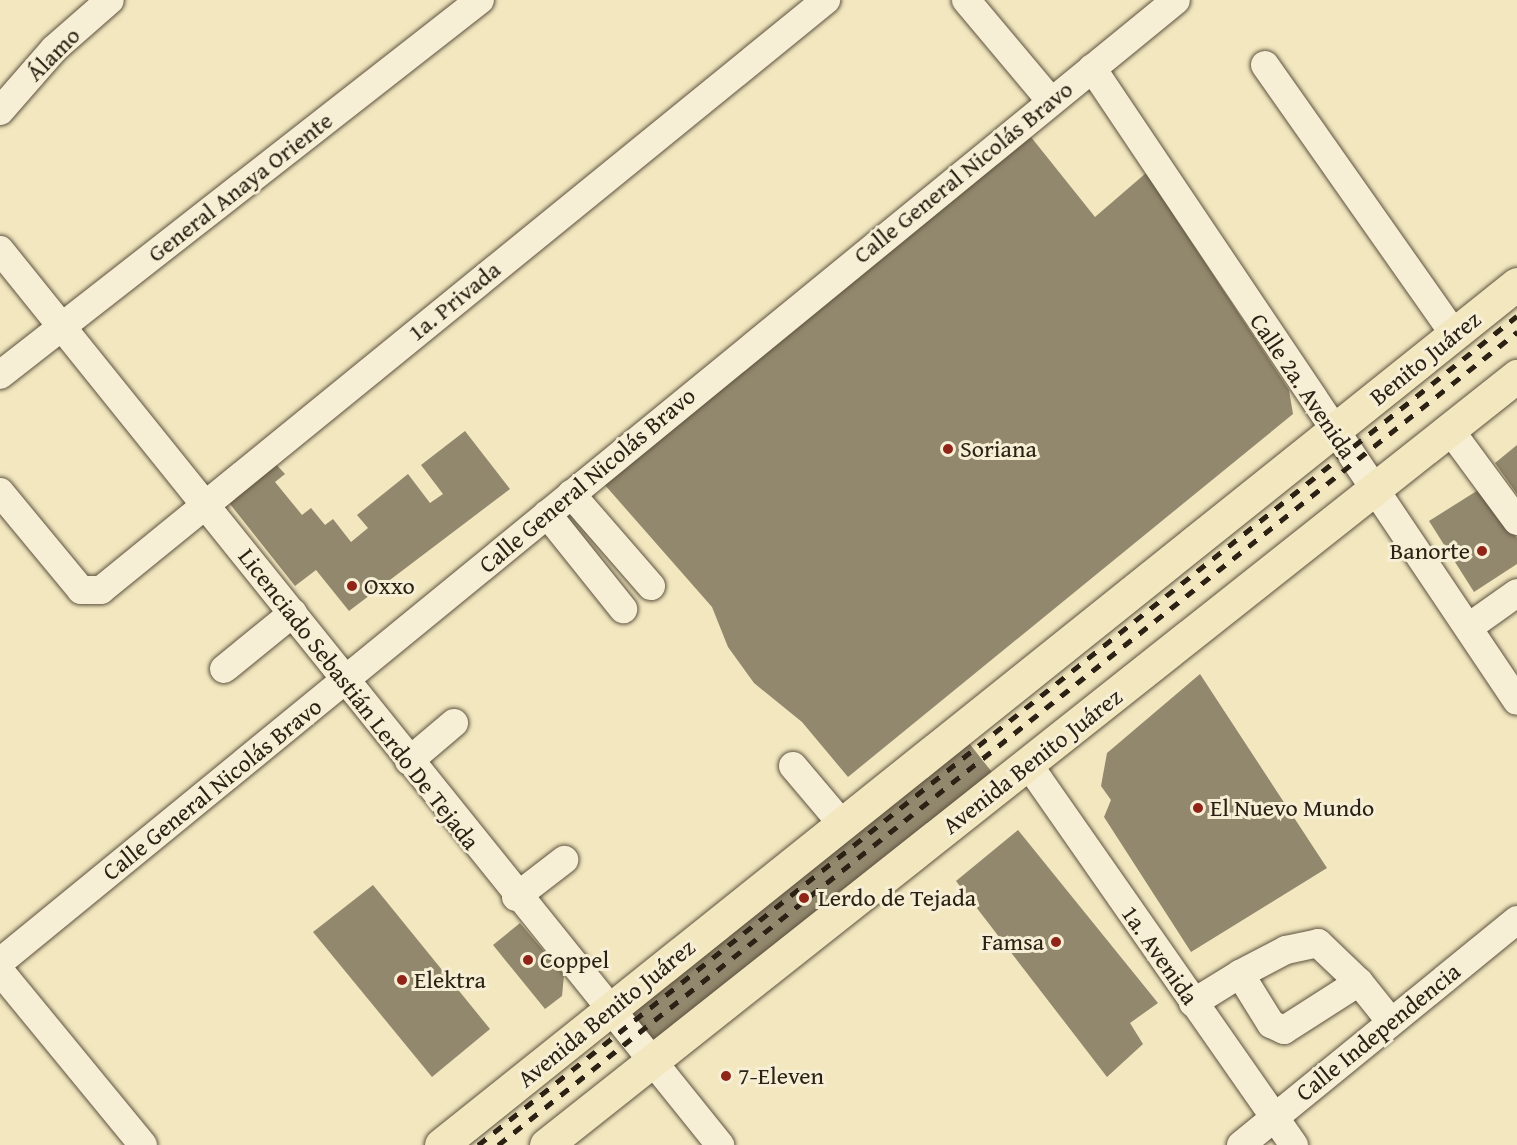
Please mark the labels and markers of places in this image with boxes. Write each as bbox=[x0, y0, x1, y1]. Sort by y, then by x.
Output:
place label: Soriana bbox=[960, 435, 1037, 463]
marker: Soriana bbox=[941, 442, 955, 456]
place label: Banorte bbox=[1390, 537, 1470, 565]
marker: Banorte bbox=[1475, 544, 1489, 558]
place label: Oxxo bbox=[364, 572, 415, 600]
marker: Oxxo bbox=[345, 579, 359, 593]
place label: El Nuevo Mundo bbox=[1210, 794, 1374, 822]
marker: El Nuevo Mundo bbox=[1191, 801, 1205, 815]
place label: Lerdo de Tejada bbox=[818, 884, 976, 912]
marker: Lerdo de Tejada bbox=[795, 889, 813, 907]
place label: Famsa bbox=[981, 928, 1044, 956]
marker: Famsa bbox=[1049, 935, 1063, 949]
place label: Coppel bbox=[540, 946, 609, 974]
marker: Coppel bbox=[521, 953, 535, 967]
place label: Elektra bbox=[414, 966, 486, 994]
marker: Elektra bbox=[395, 973, 409, 987]
place label: 7-Eleven bbox=[738, 1062, 824, 1090]
marker: 7-Eleven bbox=[719, 1069, 733, 1083]

